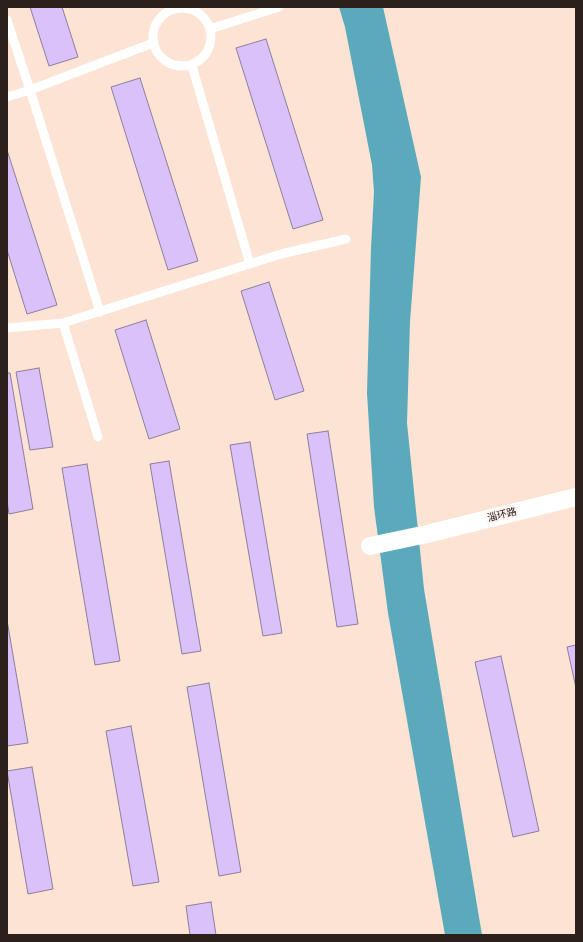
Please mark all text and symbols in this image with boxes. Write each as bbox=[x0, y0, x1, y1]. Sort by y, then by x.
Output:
street label: 淄环路 bbox=[486, 506, 518, 524]

